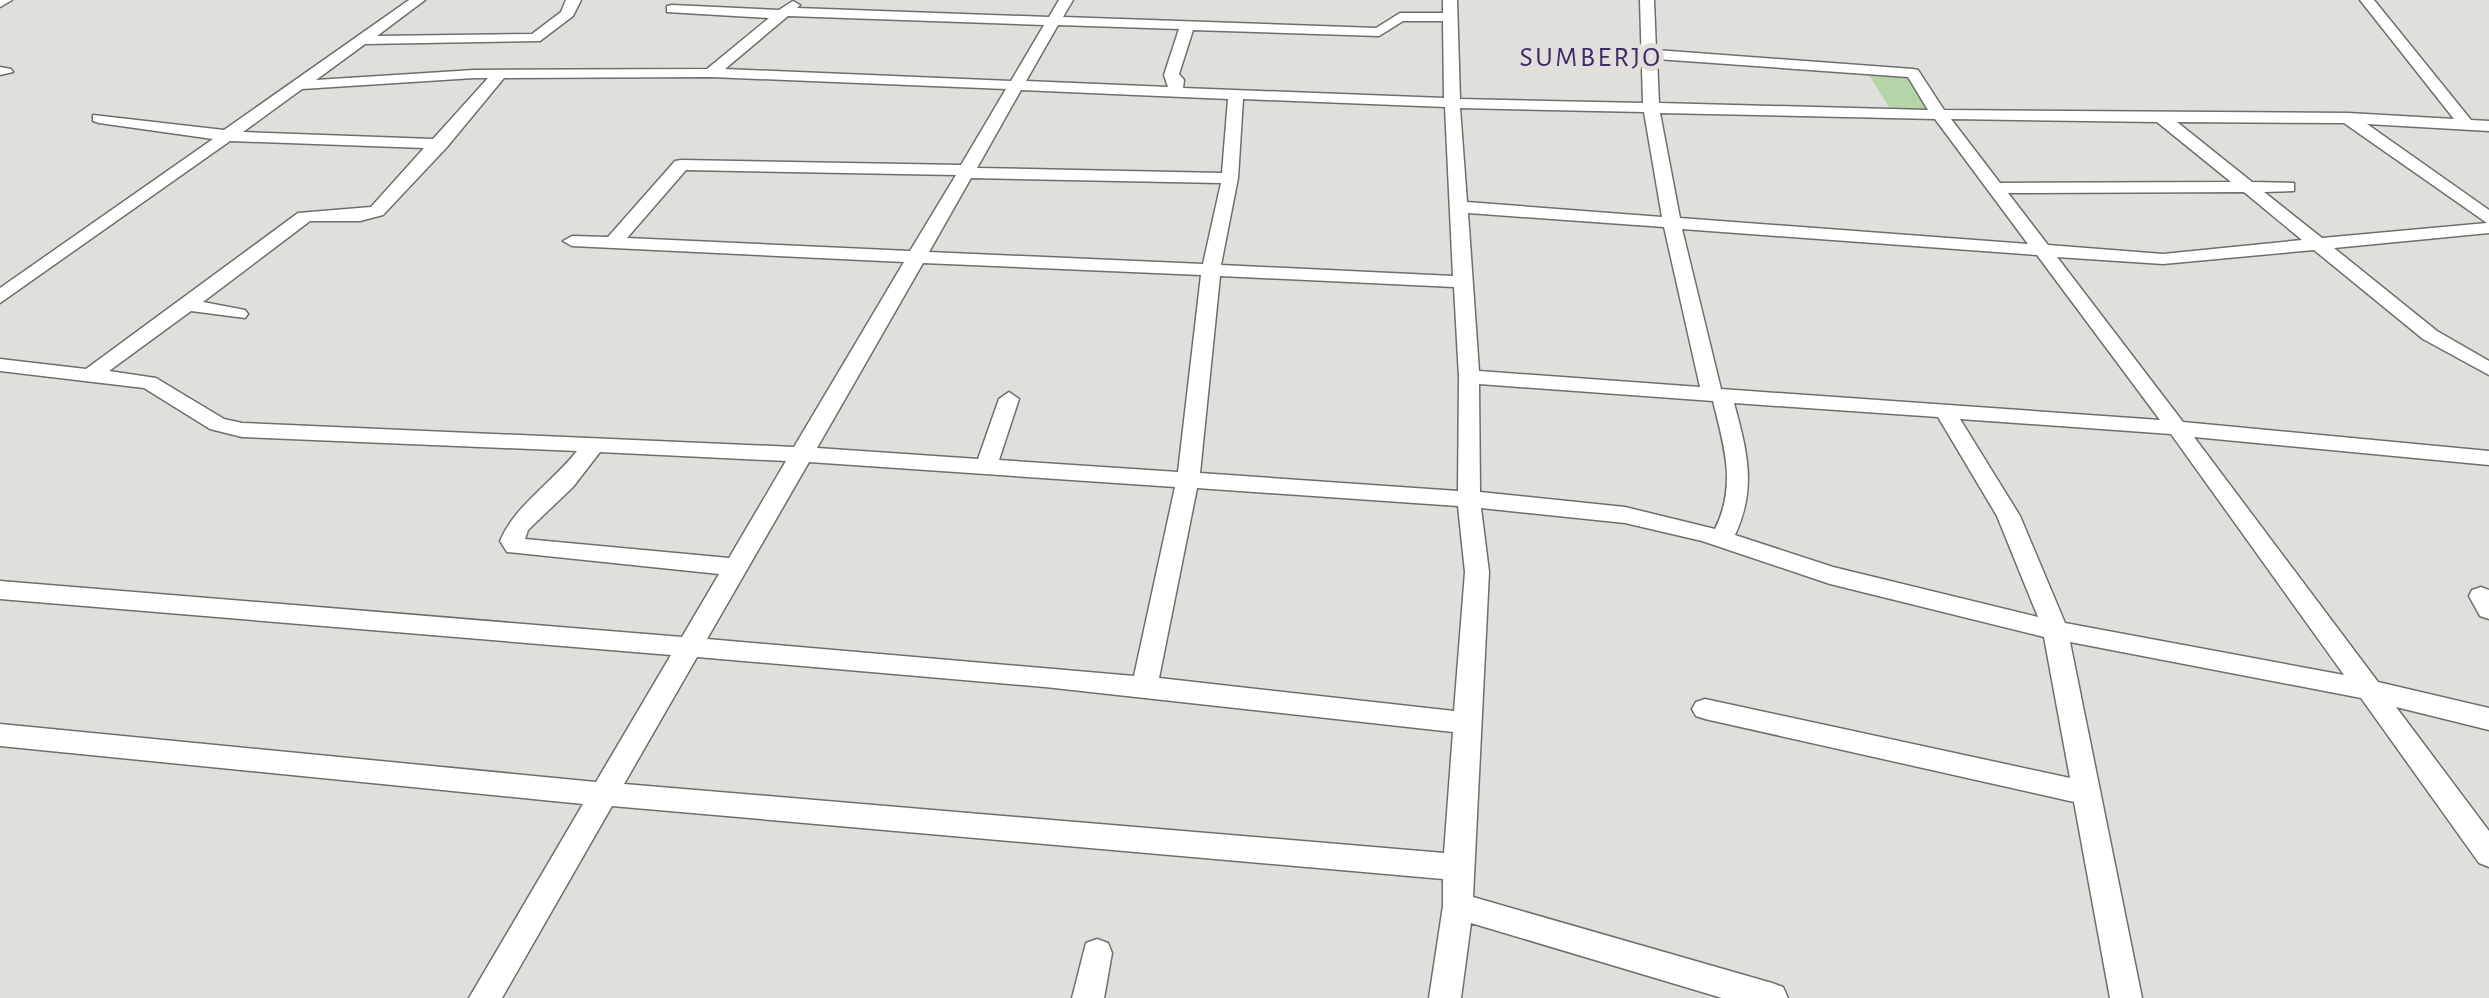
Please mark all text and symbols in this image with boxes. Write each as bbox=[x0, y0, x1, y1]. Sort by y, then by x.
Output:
district label: SUMBERJO bbox=[1520, 44, 1662, 72]

